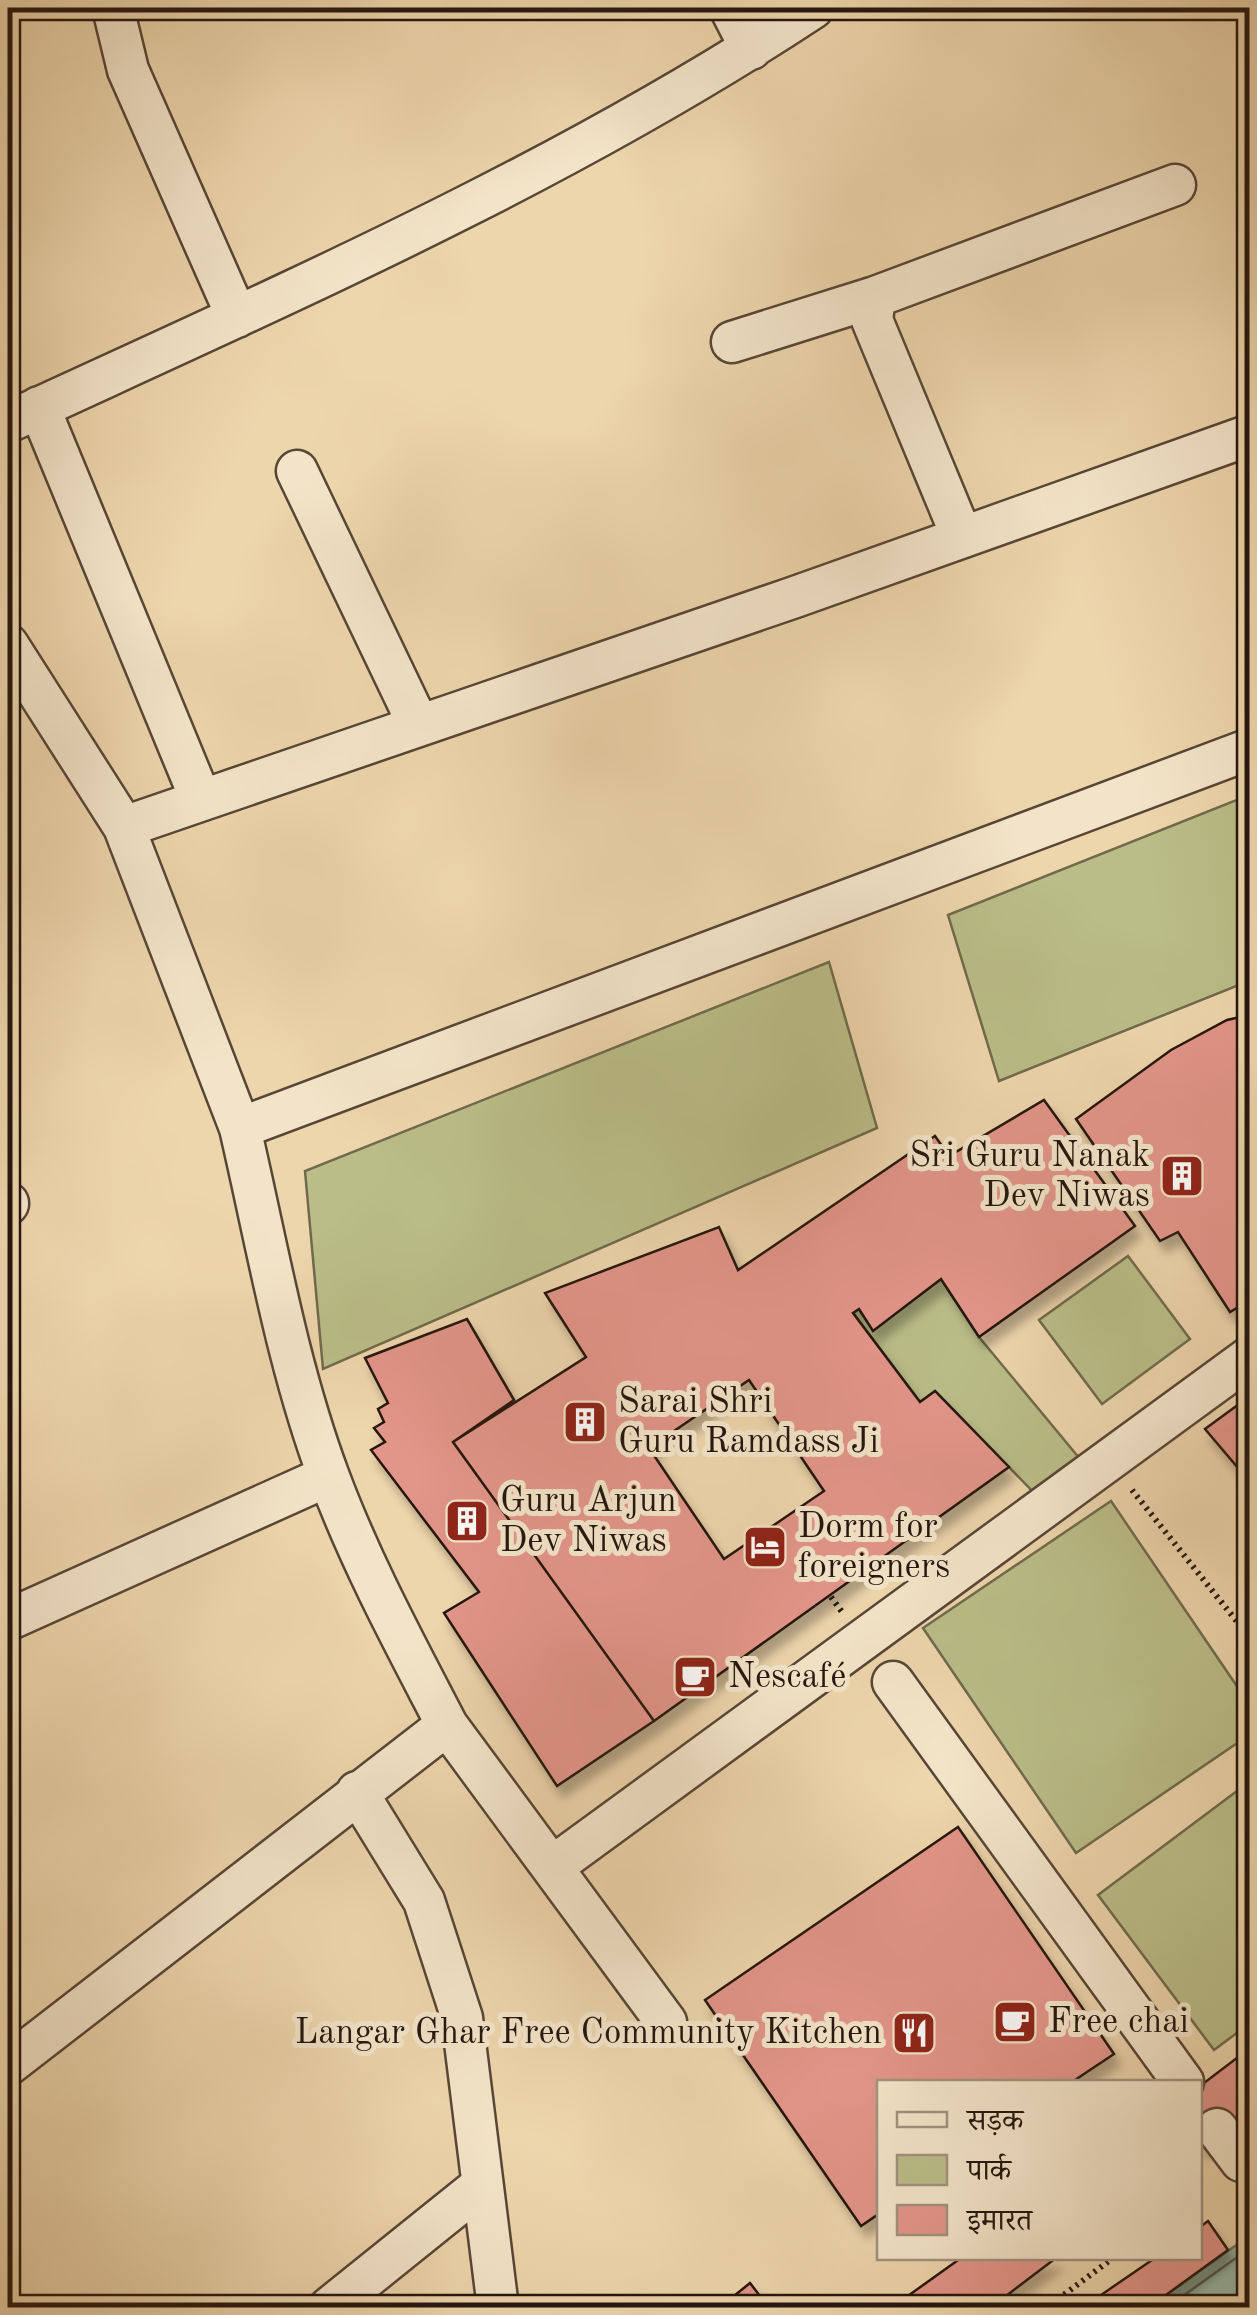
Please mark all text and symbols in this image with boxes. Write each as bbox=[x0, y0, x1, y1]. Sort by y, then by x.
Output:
place label: Sri Guru Nanak Dev Niwas bbox=[909, 1139, 1150, 1214]
building icon: Sri Guru Nanak Dev Niwas bbox=[1159, 1153, 1205, 1199]
place label: Sarai Shri Guru Ramdass Ji bbox=[618, 1385, 879, 1460]
building icon: Sarai Shri Guru Ramdass Ji bbox=[562, 1399, 608, 1445]
place label: Guru Arjun Dev Niwas bbox=[500, 1484, 677, 1559]
building icon: Guru Arjun Dev Niwas bbox=[444, 1498, 490, 1544]
place label: Dorm for foreigners bbox=[798, 1510, 950, 1585]
hotel icon: Dorm for foreigners bbox=[742, 1524, 788, 1570]
cafe icon: Nescafé bbox=[672, 1654, 718, 1700]
place label: Nescafé bbox=[728, 1660, 846, 1695]
cafe icon: Free chai bbox=[992, 1999, 1038, 2045]
place label: Free chai bbox=[1048, 2005, 1189, 2040]
restaurant icon: Langar Ghar Free Community Kitchen bbox=[891, 2010, 937, 2056]
place label: Langar Ghar Free Community Kitchen bbox=[295, 2016, 882, 2051]
legend bbox=[877, 2080, 1202, 2260]
text: सड़क bbox=[965, 2107, 1025, 2137]
text: पार्क bbox=[965, 2153, 1013, 2187]
text: इमारत bbox=[965, 2207, 1034, 2237]

